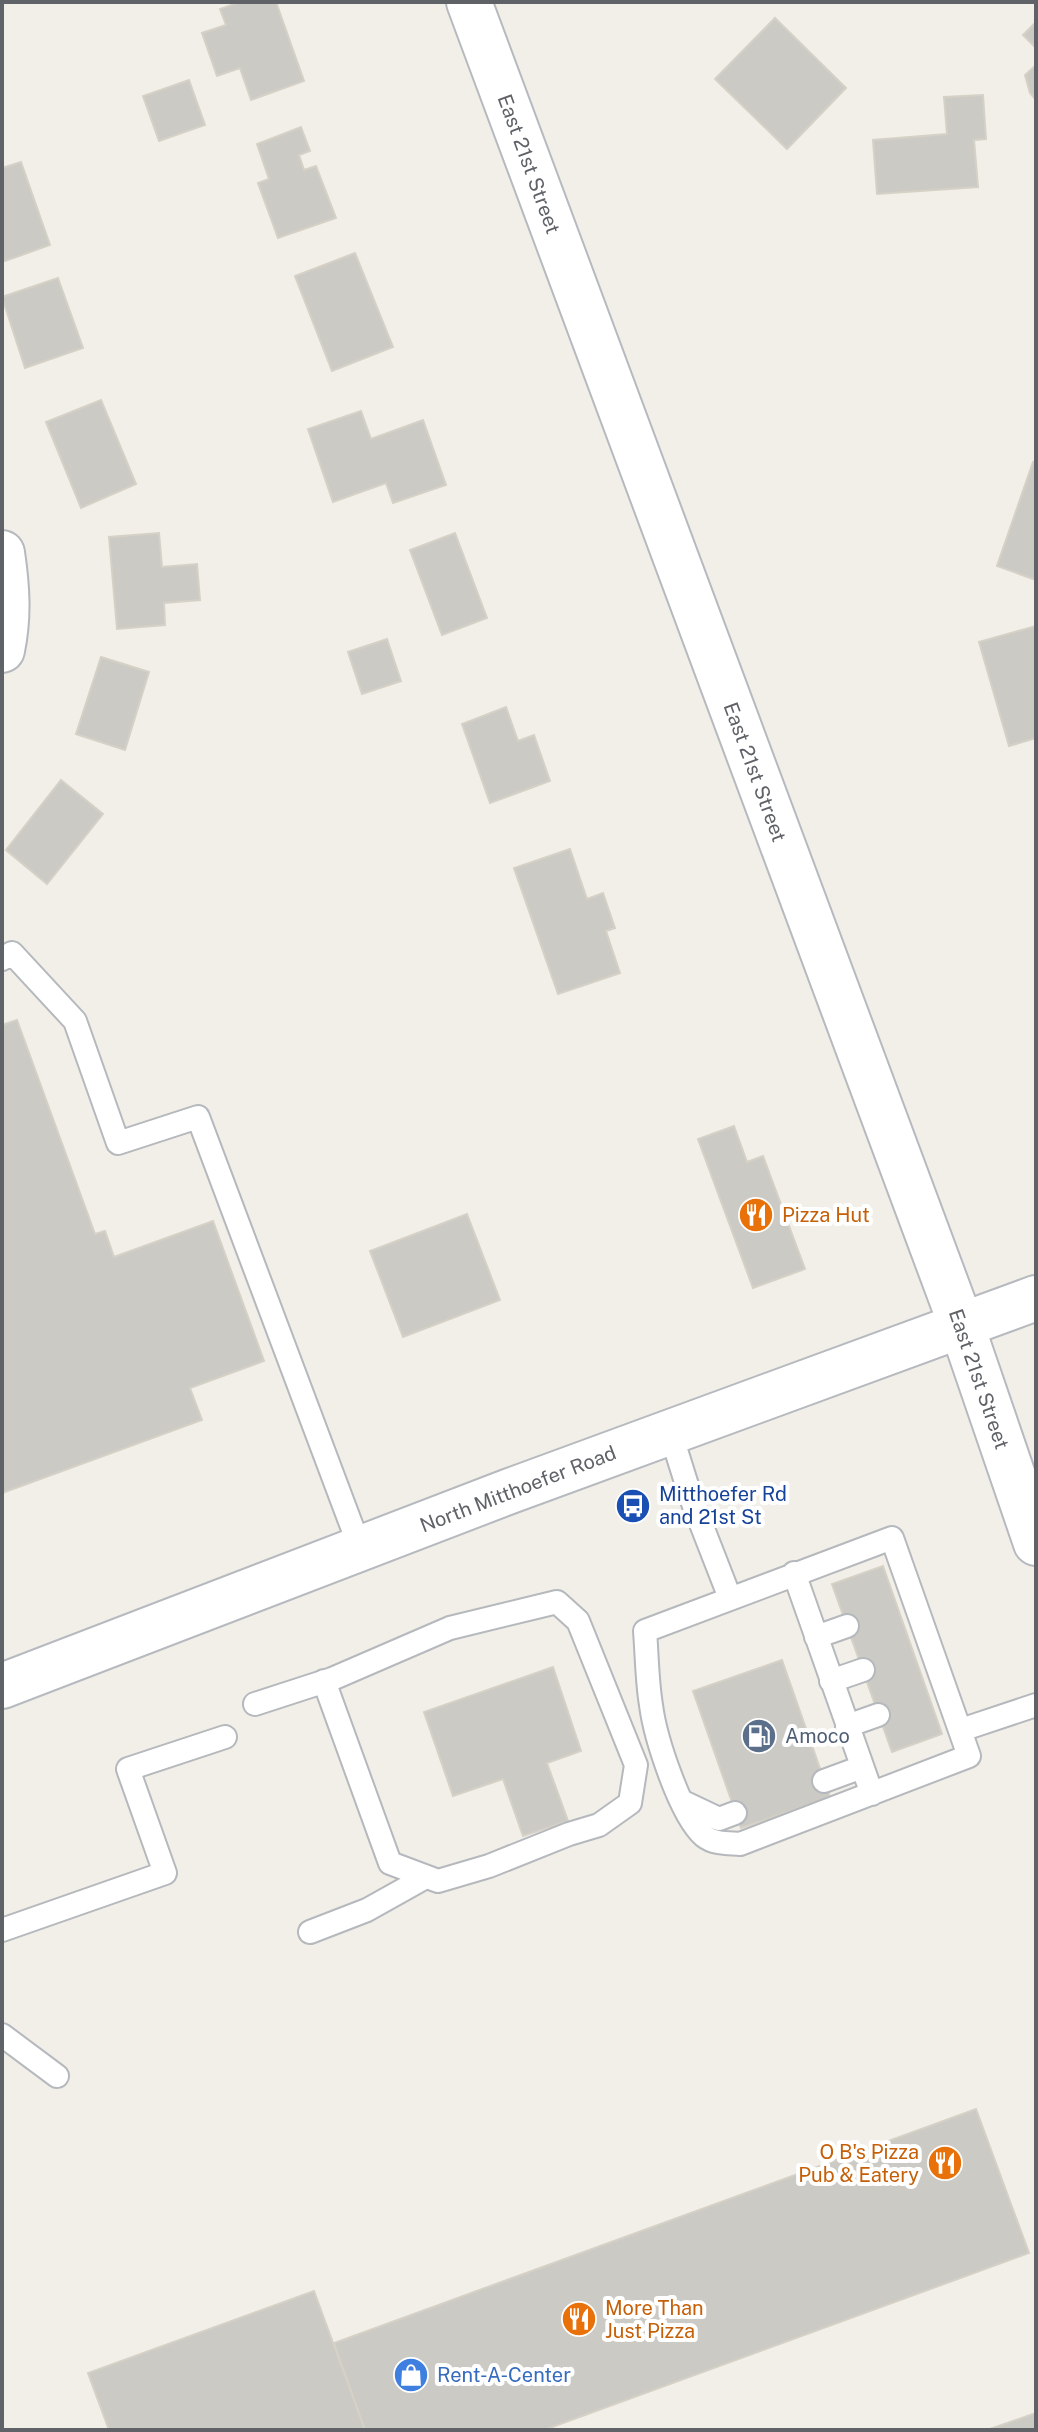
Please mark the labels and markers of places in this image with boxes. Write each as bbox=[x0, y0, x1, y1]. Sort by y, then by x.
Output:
restaurant icon: Pizza Hut bbox=[737, 1196, 775, 1234]
place label: Pizza Hut bbox=[782, 1203, 870, 1227]
place label: Mitthoefer Rd and 21st St bbox=[659, 1482, 787, 1529]
bus stop icon: Mitthoefer Rd and 21st St bbox=[614, 1487, 652, 1525]
fuel station icon: Amoco bbox=[740, 1717, 778, 1755]
place label: Amoco bbox=[785, 1724, 850, 1748]
place label: O B's Pizza Pub & Eatery bbox=[798, 2140, 919, 2187]
restaurant icon: O B's Pizza Pub & Eatery bbox=[926, 2144, 964, 2182]
place label: More Than Just Pizza bbox=[605, 2296, 704, 2343]
restaurant icon: More Than Just Pizza bbox=[560, 2300, 598, 2338]
shop icon: Rent-A-Center bbox=[392, 2356, 430, 2394]
place label: Rent-A-Center bbox=[437, 2363, 571, 2387]

